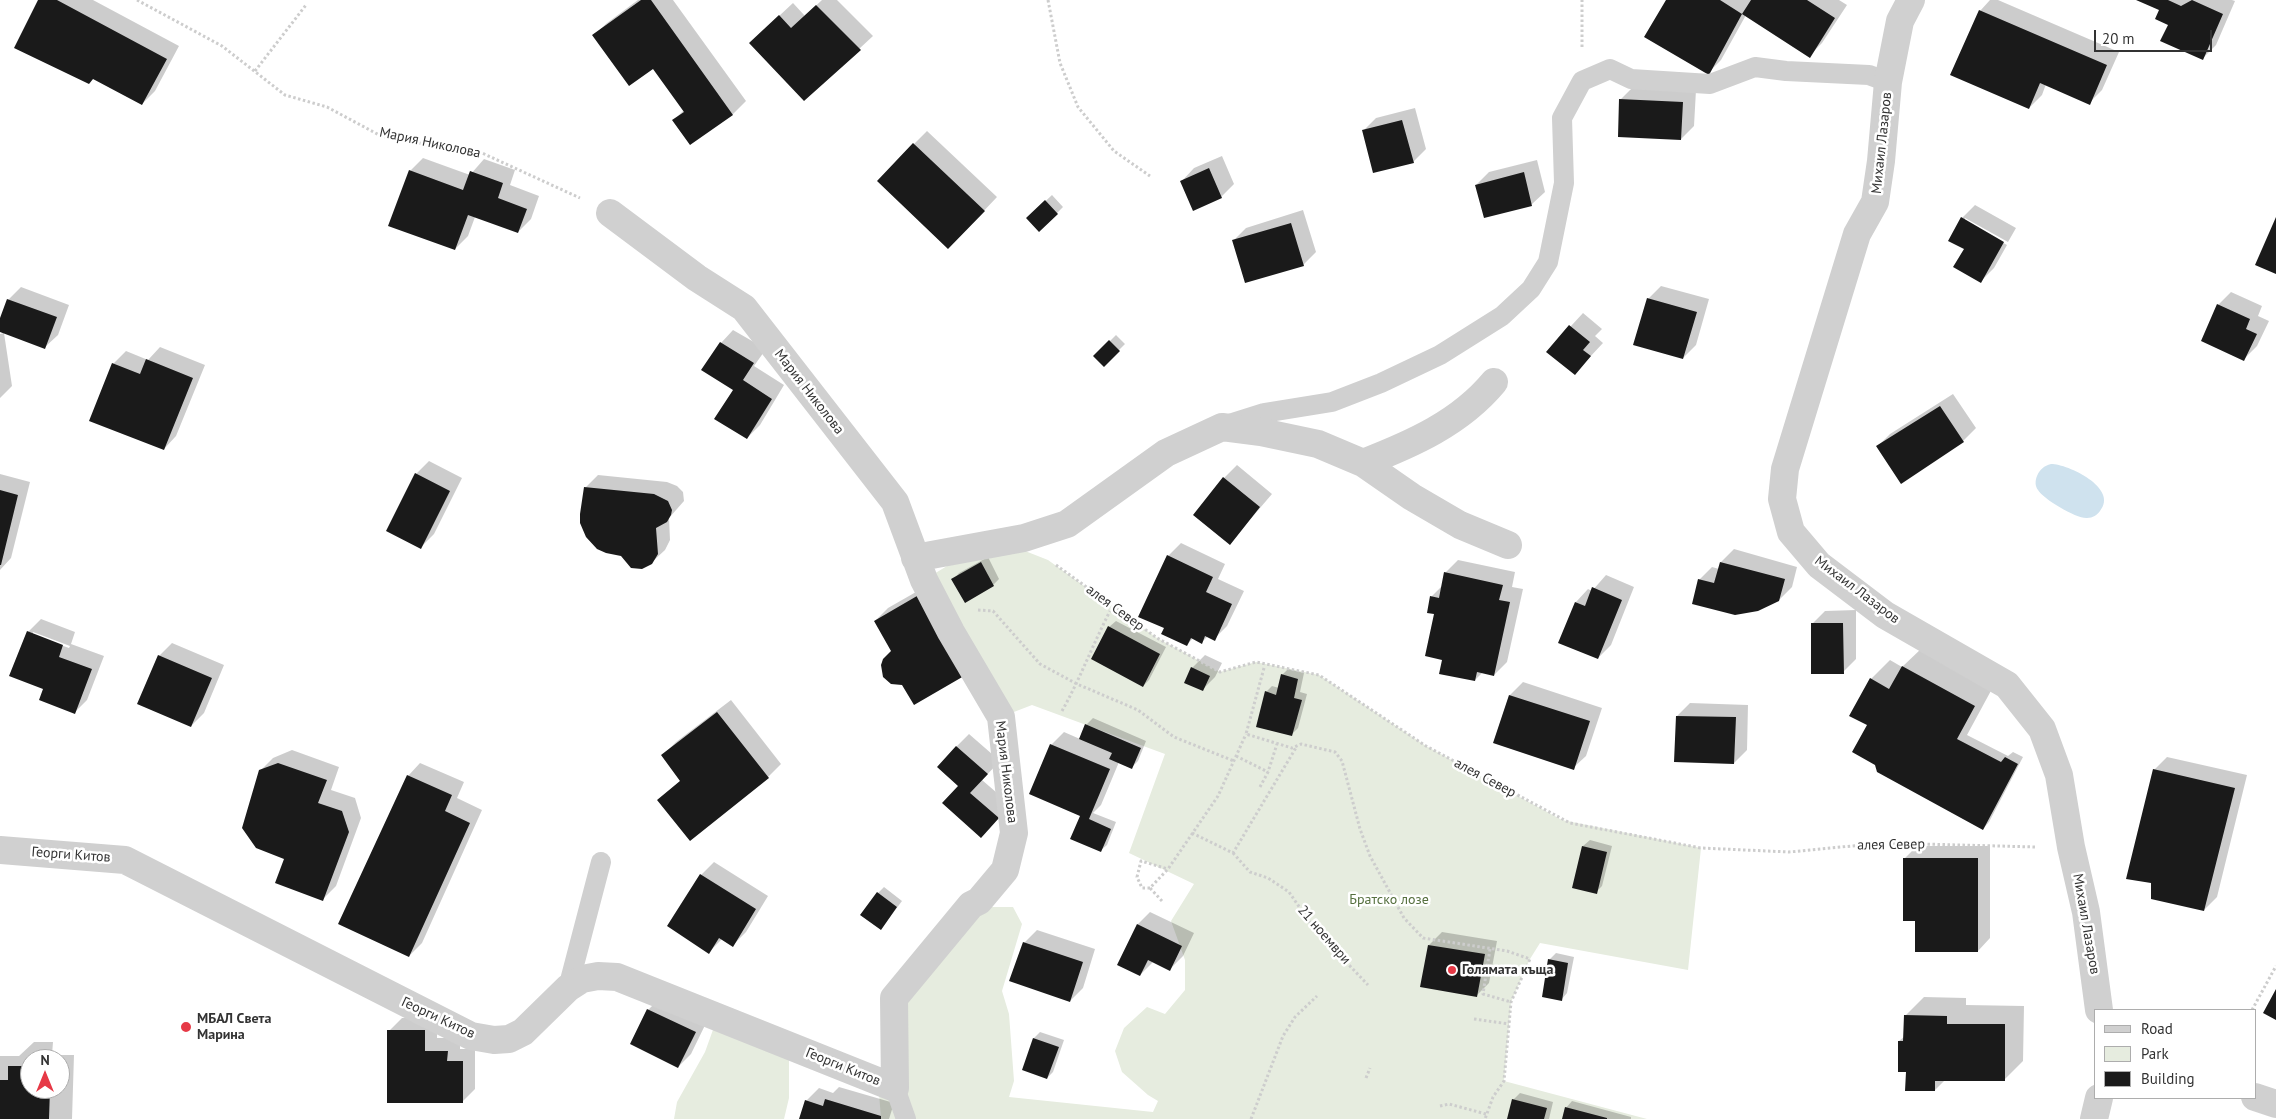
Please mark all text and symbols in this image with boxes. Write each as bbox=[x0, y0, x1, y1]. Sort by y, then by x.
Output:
scale bar bbox=[2096, 20, 2214, 52]
text: 20 m bbox=[2102, 29, 2135, 48]
street label: Михаил Лазаров bbox=[1868, 91, 1896, 195]
street label: Мария Николова bbox=[378, 124, 482, 162]
street label: Мария Николова bbox=[771, 346, 847, 438]
street label: Михаил Лазаров bbox=[1811, 553, 1903, 627]
street label: алея Север bbox=[1083, 581, 1147, 635]
street label: Мария Николова bbox=[991, 720, 1021, 824]
street label: алея Север bbox=[1451, 755, 1519, 801]
street label: алея Север bbox=[1857, 836, 1925, 854]
street label: Георги Китов bbox=[31, 844, 111, 866]
street label: Михаил Лазаров bbox=[2069, 872, 2103, 976]
park label: Братско лозе bbox=[1349, 892, 1429, 908]
street label: 21 ноември bbox=[1294, 902, 1354, 968]
place label: Голямата къща bbox=[1462, 962, 1553, 978]
marker: Голямата къща bbox=[1446, 964, 1458, 976]
street label: Георги Китов bbox=[399, 994, 477, 1042]
legend bbox=[2094, 1009, 2256, 1099]
place label: МБАЛ Света Марина bbox=[197, 1011, 271, 1044]
text: Road bbox=[2141, 1019, 2173, 1038]
marker: МБАЛ Света Марина bbox=[179, 1020, 193, 1034]
street label: Георги Китов bbox=[803, 1044, 883, 1090]
text: Park bbox=[2141, 1044, 2169, 1063]
north arrow bbox=[20, 1049, 70, 1099]
text: N bbox=[40, 1051, 50, 1069]
text: Building bbox=[2141, 1069, 2195, 1088]

